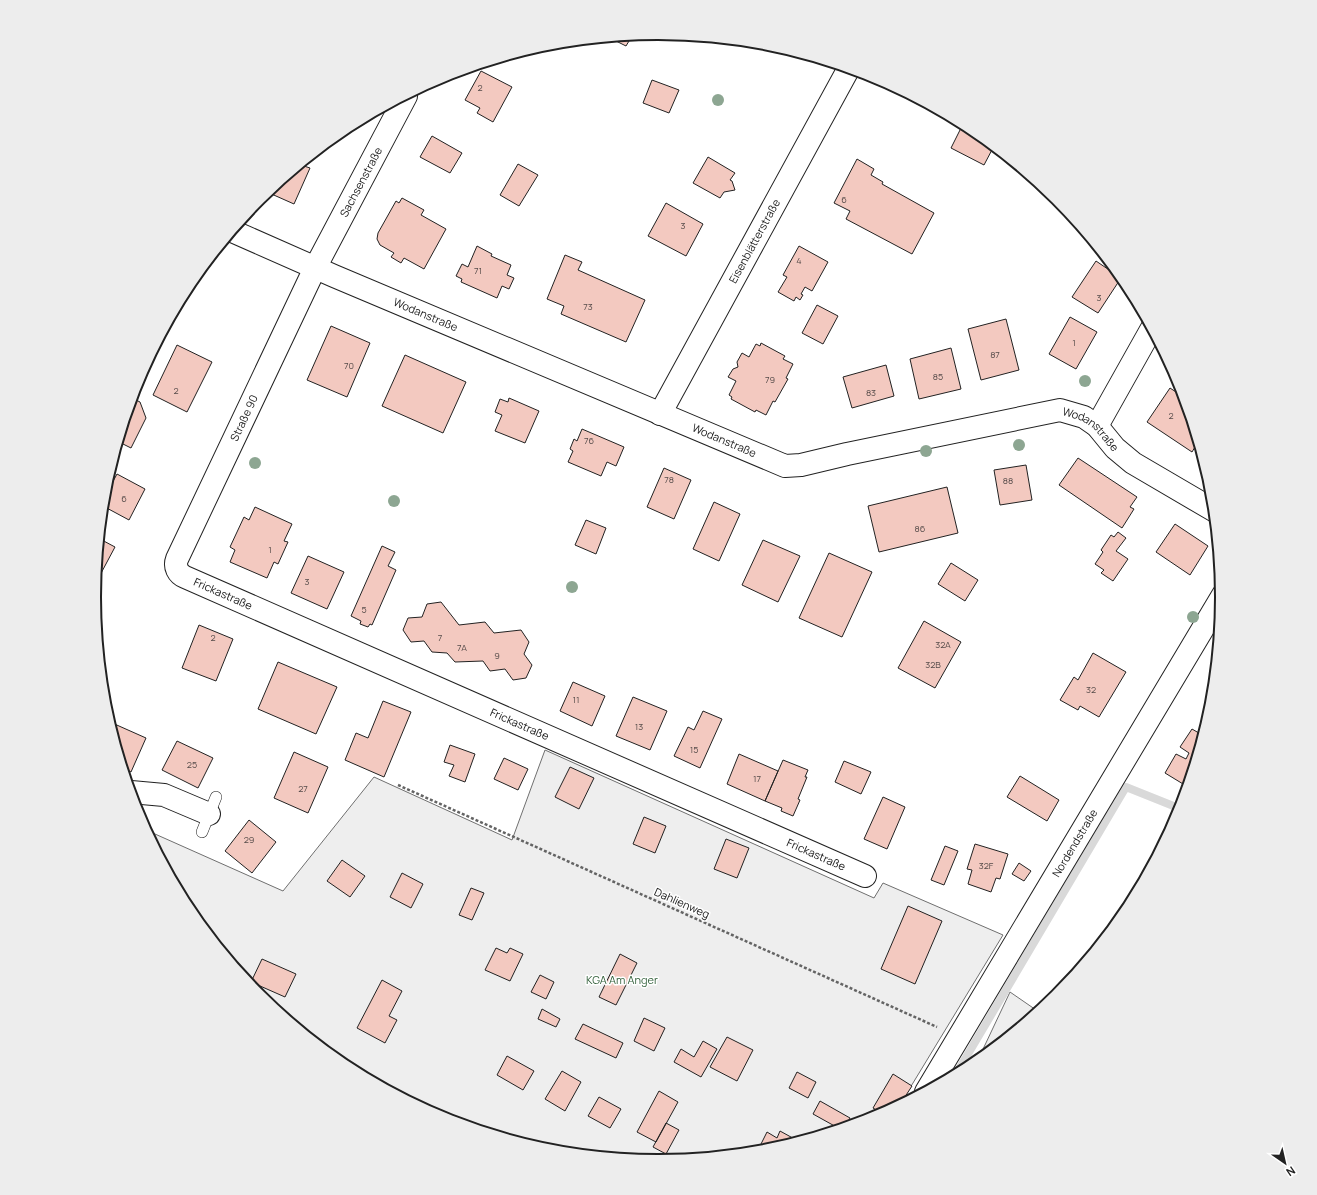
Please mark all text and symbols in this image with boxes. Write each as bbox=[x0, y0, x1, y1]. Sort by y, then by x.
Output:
house number: 2 bbox=[477, 81, 483, 94]
street label: Sachsenstraße bbox=[336, 144, 386, 219]
house number: 6 bbox=[841, 193, 847, 206]
street label: Eisenblätterstraße bbox=[725, 195, 783, 286]
house number: 3 bbox=[681, 219, 686, 232]
house number: 4 bbox=[796, 254, 802, 267]
house number: 71 bbox=[474, 264, 482, 277]
house number: 3 bbox=[1097, 291, 1102, 304]
street label: Wodanstraße bbox=[391, 294, 461, 335]
house number: 73 bbox=[583, 300, 593, 313]
house number: 1 bbox=[1072, 336, 1076, 349]
house number: 87 bbox=[990, 348, 1000, 361]
house number: 70 bbox=[344, 359, 354, 372]
house number: 85 bbox=[933, 370, 943, 383]
house number: 79 bbox=[765, 373, 775, 386]
house number: 2 bbox=[173, 384, 179, 397]
house number: 83 bbox=[866, 386, 876, 399]
street label: Straße 90 bbox=[226, 392, 261, 444]
street label: Wodanstraße bbox=[1061, 403, 1123, 455]
house number: 2 bbox=[1168, 409, 1174, 422]
street label: Wodanstraße bbox=[690, 420, 759, 460]
house number: 76 bbox=[584, 434, 594, 447]
house number: 78 bbox=[664, 473, 674, 486]
house number: 88 bbox=[1003, 474, 1013, 487]
house number: 6 bbox=[121, 492, 127, 505]
house number: 86 bbox=[915, 522, 926, 535]
house number: 1 bbox=[268, 543, 272, 556]
street label: Frickastraße bbox=[191, 574, 256, 613]
house number: 3 bbox=[305, 575, 310, 588]
house number: 5 bbox=[361, 603, 367, 616]
house number: 2 bbox=[210, 631, 216, 644]
house number: 7 bbox=[438, 631, 443, 644]
house number: 32A bbox=[935, 638, 951, 651]
house number: 7A bbox=[457, 641, 467, 654]
house number: 9 bbox=[494, 649, 500, 662]
house number: 32B bbox=[925, 658, 941, 671]
house number: 32 bbox=[1086, 683, 1096, 696]
house number: 11 bbox=[572, 693, 580, 706]
street label: Frickastraße bbox=[488, 704, 552, 743]
house number: 13 bbox=[635, 720, 643, 733]
house number: 15 bbox=[690, 743, 698, 756]
house number: 25 bbox=[187, 758, 197, 771]
house number: 17 bbox=[753, 772, 761, 785]
house number: 27 bbox=[298, 782, 308, 795]
street label: Nordendstraße bbox=[1048, 806, 1101, 880]
house number: 29 bbox=[244, 833, 254, 846]
street label: Frickastraße bbox=[785, 835, 849, 874]
house number: 32F bbox=[979, 859, 994, 872]
street label: Dahlienweg bbox=[652, 884, 712, 921]
park label: KGA Am Anger bbox=[586, 972, 658, 987]
north arrow bbox=[1265, 1143, 1305, 1183]
text: N bbox=[1283, 1163, 1298, 1180]

